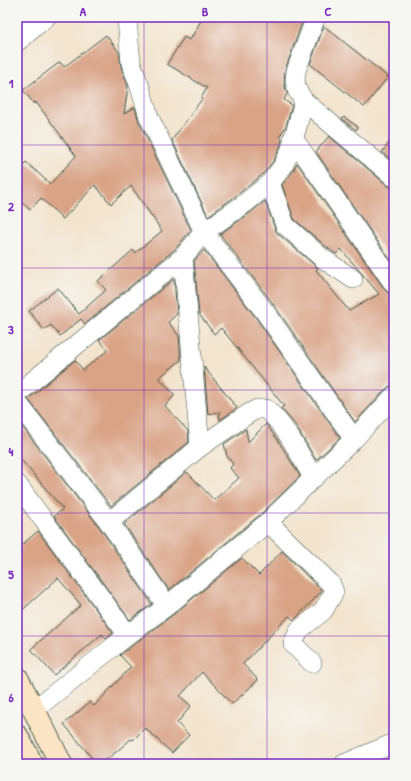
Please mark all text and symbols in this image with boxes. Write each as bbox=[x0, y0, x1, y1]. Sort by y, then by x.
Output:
text: A bbox=[80, 2, 87, 20]
text: B bbox=[202, 2, 209, 20]
text: C bbox=[324, 2, 332, 20]
text: 1 bbox=[9, 74, 14, 92]
text: 2 bbox=[8, 197, 15, 215]
text: 3 bbox=[8, 320, 14, 338]
text: 4 bbox=[9, 442, 14, 460]
text: 5 bbox=[8, 565, 14, 583]
text: 6 bbox=[8, 688, 14, 706]

